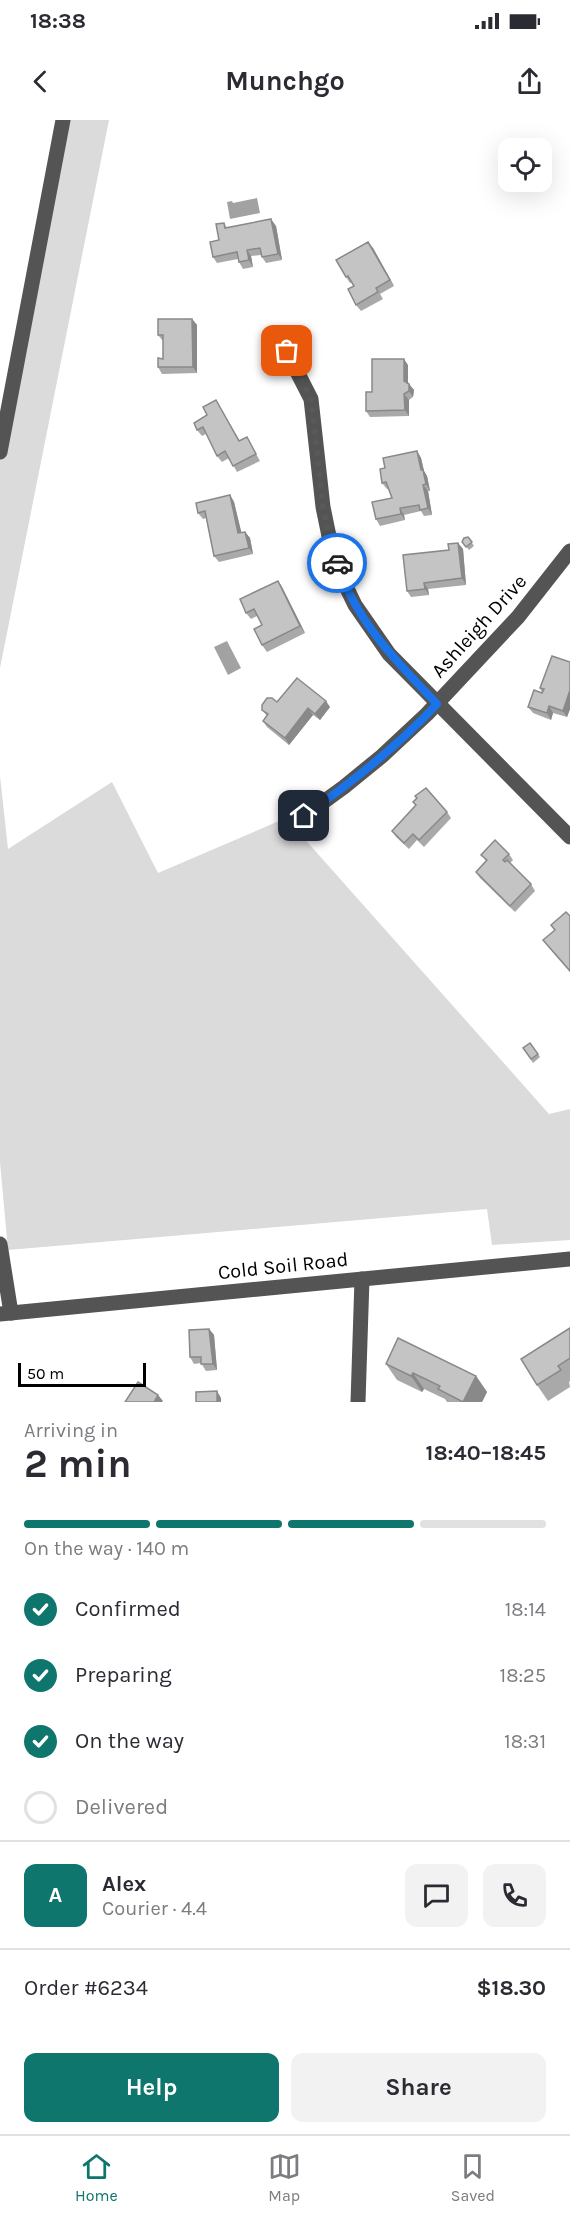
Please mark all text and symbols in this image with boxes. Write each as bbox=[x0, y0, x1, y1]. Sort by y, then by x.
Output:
text: 18:38 bbox=[30, 8, 86, 34]
icon: back bbox=[24, 65, 57, 98]
text: Munchgo bbox=[225, 65, 345, 97]
icon: share bbox=[513, 65, 546, 98]
map controls bbox=[498, 138, 552, 192]
button: locate bbox=[498, 138, 552, 192]
pin bbox=[261, 325, 312, 376]
icon: bag bbox=[270, 334, 303, 367]
courier bbox=[307, 533, 367, 593]
icon: car bbox=[321, 547, 354, 580]
street label: Ashleigh Drive bbox=[427, 570, 531, 682]
pin bbox=[278, 790, 329, 841]
icon: home bbox=[287, 799, 320, 832]
street label: Cold Soil Road bbox=[217, 1248, 349, 1284]
scale bar bbox=[18, 1360, 146, 1388]
text: 50 m bbox=[27, 1364, 64, 1383]
text: Arriving in bbox=[24, 1419, 118, 1442]
text: 18:40–18:45 bbox=[426, 1440, 546, 1466]
text: 2 min bbox=[24, 1441, 132, 1487]
text: On the way · 140 m bbox=[24, 1537, 189, 1560]
icon: check bbox=[24, 1593, 57, 1626]
text: Confirmed bbox=[75, 1596, 181, 1622]
text: 18:14 bbox=[505, 1598, 546, 1621]
icon: check bbox=[24, 1659, 57, 1692]
text: Preparing bbox=[75, 1662, 172, 1688]
text: 18:25 bbox=[500, 1664, 546, 1687]
icon: check bbox=[24, 1725, 57, 1758]
text: On the way bbox=[75, 1728, 184, 1754]
text: 18:31 bbox=[504, 1730, 546, 1753]
text: Delivered bbox=[75, 1794, 168, 1820]
button: chat bbox=[405, 1864, 468, 1927]
button: phone bbox=[483, 1864, 546, 1927]
text: Alex bbox=[102, 1871, 146, 1897]
text: A bbox=[49, 1882, 62, 1908]
text: Courier · 4.4 bbox=[102, 1897, 207, 1920]
text: Order #6234 bbox=[24, 1975, 148, 2001]
text: $18.30 bbox=[476, 1975, 546, 2001]
button: Help bbox=[24, 2053, 279, 2122]
button: Share bbox=[291, 2053, 546, 2122]
tab: Home bbox=[75, 2150, 118, 2205]
tab: Map bbox=[268, 2150, 301, 2205]
tab: Saved bbox=[451, 2150, 495, 2205]

